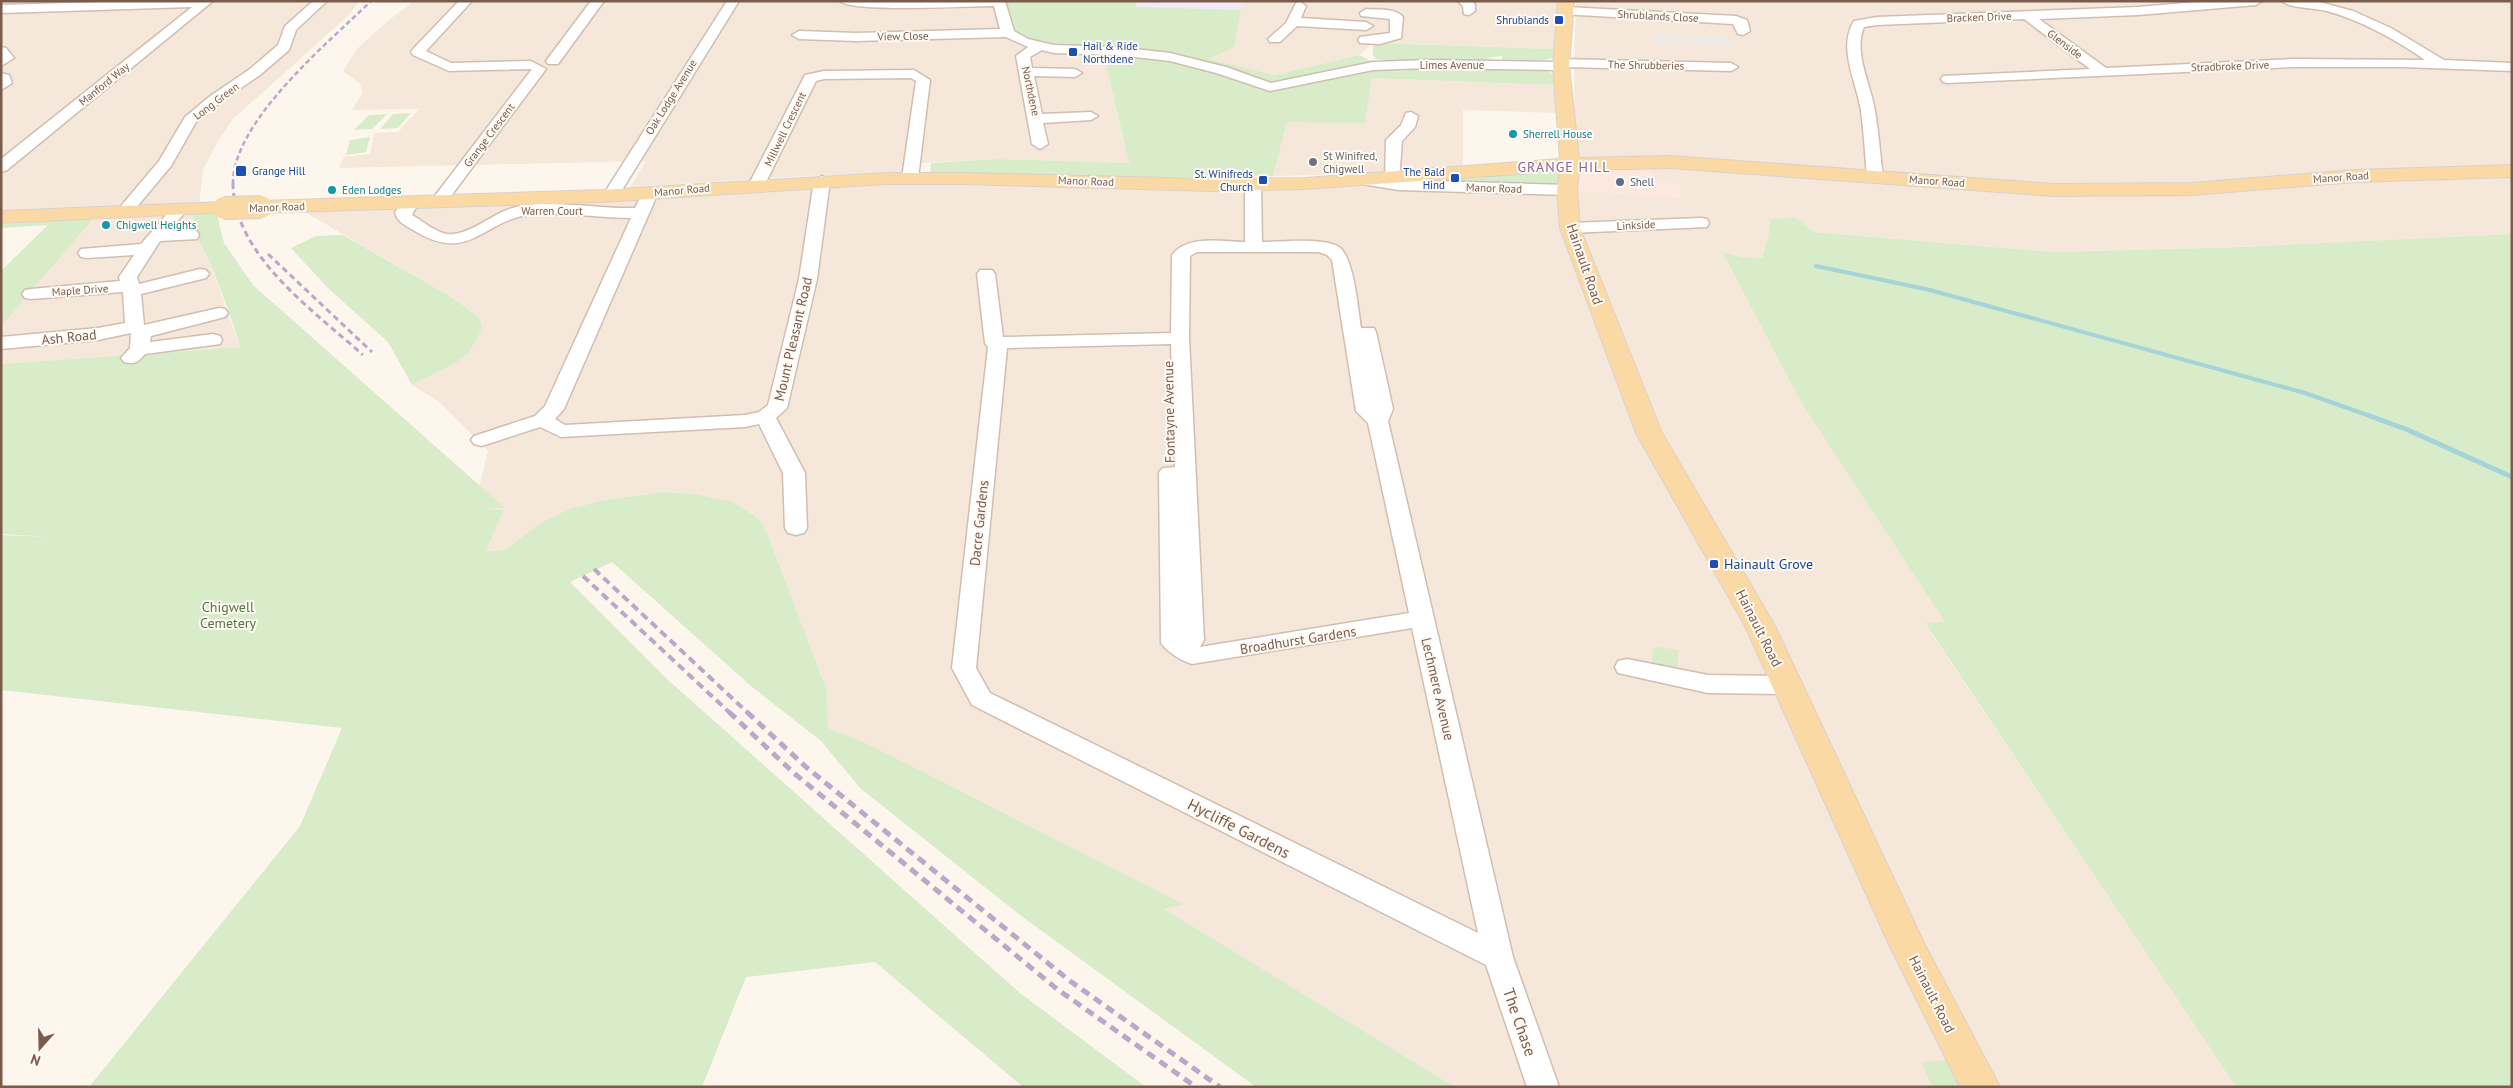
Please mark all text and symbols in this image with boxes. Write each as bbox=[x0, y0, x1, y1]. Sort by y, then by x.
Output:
street label: Shrublands Close bbox=[1617, 7, 1699, 25]
street label: Bracken Drive bbox=[1946, 9, 2012, 25]
place label: Shrublands bbox=[1496, 13, 1549, 27]
marker: Shrublands bbox=[1553, 14, 1565, 26]
street label: Glenside bbox=[2045, 26, 2086, 62]
street label: View Close bbox=[876, 29, 929, 43]
place label: Hail & Ride Northdene bbox=[1083, 39, 1138, 66]
marker: Hail & Ride Northdene bbox=[1067, 46, 1079, 58]
street label: Oak Lodge Avenue bbox=[642, 56, 700, 137]
street label: The Shrubberies bbox=[1608, 57, 1685, 73]
street label: Limes Avenue bbox=[1420, 58, 1485, 72]
street label: Stradbroke Drive bbox=[2190, 58, 2270, 74]
street label: Manford Way bbox=[76, 59, 133, 109]
street label: Northdene bbox=[1019, 65, 1043, 117]
street label: Long Green bbox=[190, 79, 242, 123]
street label: Millwell Crescent bbox=[761, 89, 809, 169]
street label: Grange Crescent bbox=[460, 100, 518, 170]
place label: Sherrell House bbox=[1523, 127, 1593, 141]
marker: Sherrell House bbox=[1507, 128, 1519, 140]
place label: St Winifred, Chigwell bbox=[1323, 149, 1378, 176]
marker: St Winifred, Chigwell bbox=[1307, 156, 1319, 168]
district label: GRANGE HILL bbox=[1518, 158, 1610, 176]
marker: Grange Hill bbox=[234, 164, 248, 178]
place label: Grange Hill bbox=[252, 164, 306, 178]
place label: The Bald Hind bbox=[1403, 165, 1445, 192]
place label: St. Winifreds Church bbox=[1195, 167, 1253, 194]
street label: Manor Road bbox=[2313, 168, 2370, 186]
marker: The Bald Hind bbox=[1449, 172, 1461, 184]
street label: Manor Road bbox=[1909, 172, 1966, 190]
street label: Manor Road bbox=[1058, 173, 1114, 189]
marker: St. Winifreds Church bbox=[1257, 174, 1269, 186]
place label: Shell bbox=[1630, 175, 1655, 189]
marker: Shell bbox=[1614, 176, 1626, 188]
street label: Manor Road bbox=[1466, 180, 1522, 196]
street label: Manor Road bbox=[653, 181, 711, 199]
place label: Eden Lodges bbox=[342, 183, 402, 197]
marker: Eden Lodges bbox=[326, 184, 338, 196]
street label: Manor Road bbox=[249, 199, 305, 215]
street label: Warren Court bbox=[521, 204, 583, 218]
street label: Linkside bbox=[1616, 217, 1656, 233]
place label: Chigwell Heights bbox=[116, 218, 197, 232]
marker: Chigwell Heights bbox=[100, 219, 112, 231]
street label: Hainault Road bbox=[1563, 221, 1607, 307]
street label: Mount Pleasant Road bbox=[770, 275, 816, 403]
street label: Maple Drive bbox=[51, 281, 109, 299]
street label: Ash Road bbox=[41, 325, 97, 349]
street label: Fontayne Avenue bbox=[1159, 361, 1179, 463]
street label: Dacre Gardens bbox=[966, 479, 992, 567]
place label: Hainault Grove bbox=[1724, 555, 1813, 573]
marker: Hainault Grove bbox=[1708, 558, 1720, 570]
street label: Hainault Road bbox=[1732, 586, 1786, 670]
park label: Chigwell Cemetery bbox=[200, 598, 257, 632]
street label: Broadhurst Gardens bbox=[1238, 622, 1358, 658]
street label: Lechmere Avenue bbox=[1417, 636, 1459, 742]
street label: Hycliffe Gardens bbox=[1185, 794, 1294, 862]
street label: Hainault Road bbox=[1905, 952, 1959, 1036]
street label: The Chase bbox=[1499, 985, 1541, 1059]
north arrow bbox=[15, 1023, 65, 1073]
text: N bbox=[28, 1050, 43, 1070]

